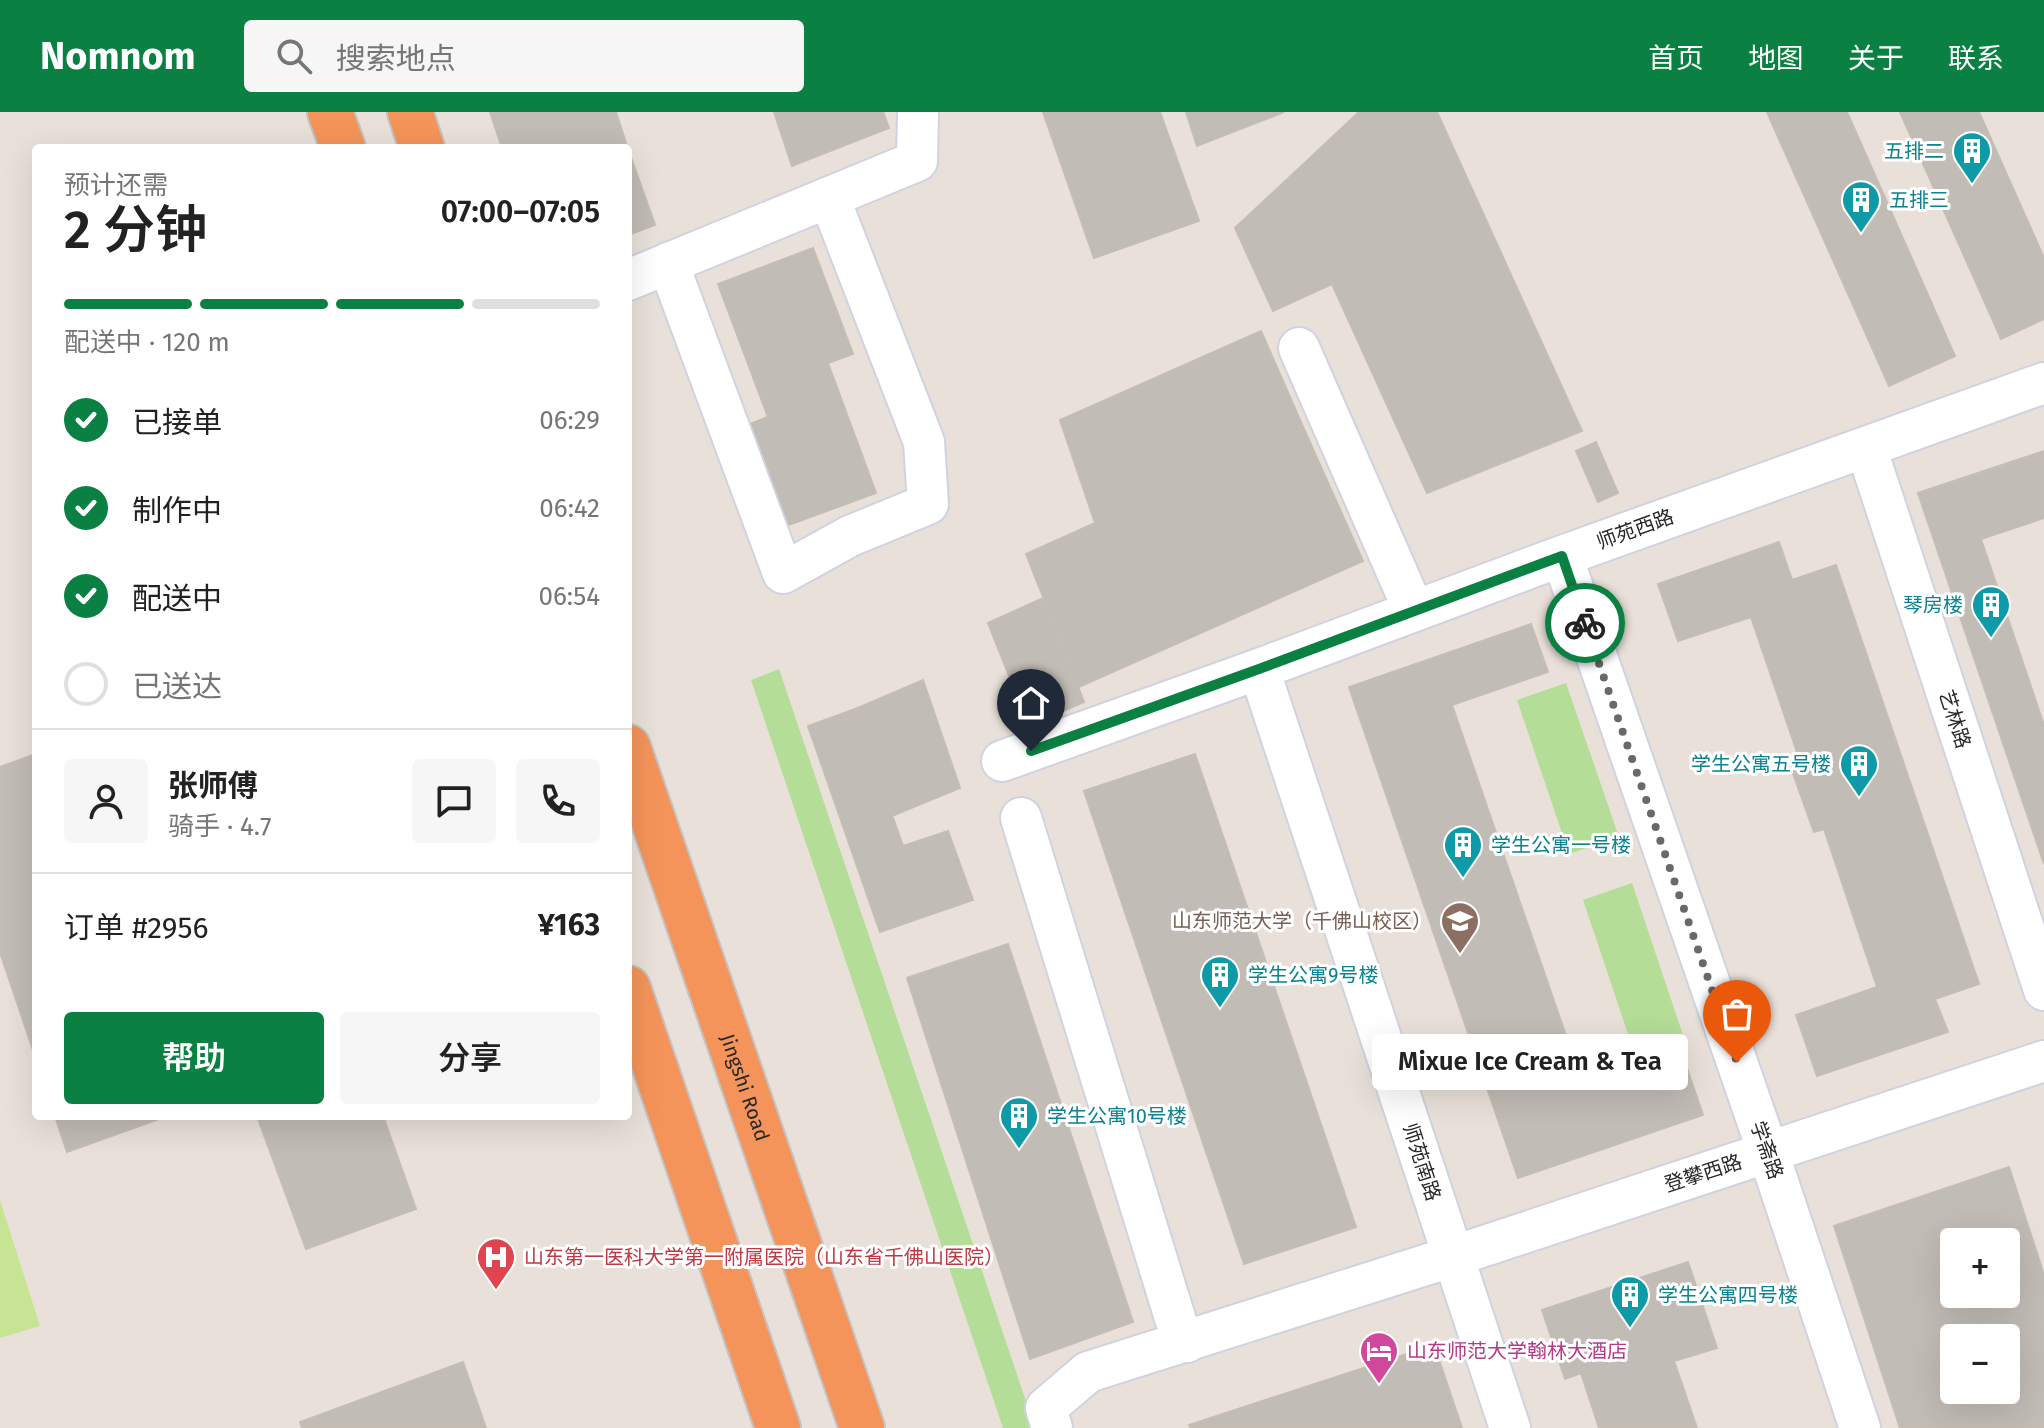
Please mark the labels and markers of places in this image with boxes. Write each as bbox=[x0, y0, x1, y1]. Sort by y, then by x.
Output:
building icon: 五排二 bbox=[1951, 130, 1993, 185]
place label: 五排二 bbox=[1884, 139, 1944, 163]
building icon: 五排三 bbox=[1840, 179, 1882, 234]
place label: 五排三 bbox=[1889, 188, 1949, 212]
building icon: 琴房楼 bbox=[1970, 584, 2012, 639]
place label: 琴房楼 bbox=[1903, 593, 1963, 617]
pin bbox=[997, 669, 1065, 751]
building icon: 学生公寓五号楼 bbox=[1838, 743, 1880, 798]
place label: 学生公寓五号楼 bbox=[1691, 752, 1831, 776]
building icon: 学生公寓一号楼 bbox=[1442, 824, 1484, 879]
place label: 学生公寓一号楼 bbox=[1491, 833, 1631, 857]
school or university icon: 山东师范大学（千佛山校区） bbox=[1439, 900, 1481, 955]
place label: 山东师范大学（千佛山校区） bbox=[1172, 909, 1432, 933]
building icon: 学生公寓9号楼 bbox=[1199, 954, 1241, 1009]
place label: 学生公寓9号楼 bbox=[1248, 963, 1379, 987]
pin bbox=[1703, 980, 1771, 1062]
callout: Mixue Ice Cream & Tea bbox=[1373, 1034, 1689, 1090]
building icon: 学生公寓10号楼 bbox=[998, 1095, 1040, 1150]
place label: 学生公寓10号楼 bbox=[1047, 1104, 1187, 1128]
hospital icon: 山东第一医科大学第一附属医院（山东省千佛山医院） bbox=[475, 1236, 517, 1291]
place label: 山东第一医科大学第一附属医院（山东省千佛山医院） bbox=[524, 1245, 1004, 1269]
building icon: 学生公寓四号楼 bbox=[1609, 1274, 1651, 1329]
place label: 学生公寓四号楼 bbox=[1658, 1283, 1798, 1307]
hotel icon: 山东师范大学翰林大酒店 bbox=[1358, 1330, 1400, 1385]
place label: 山东师范大学翰林大酒店 bbox=[1407, 1339, 1627, 1363]

